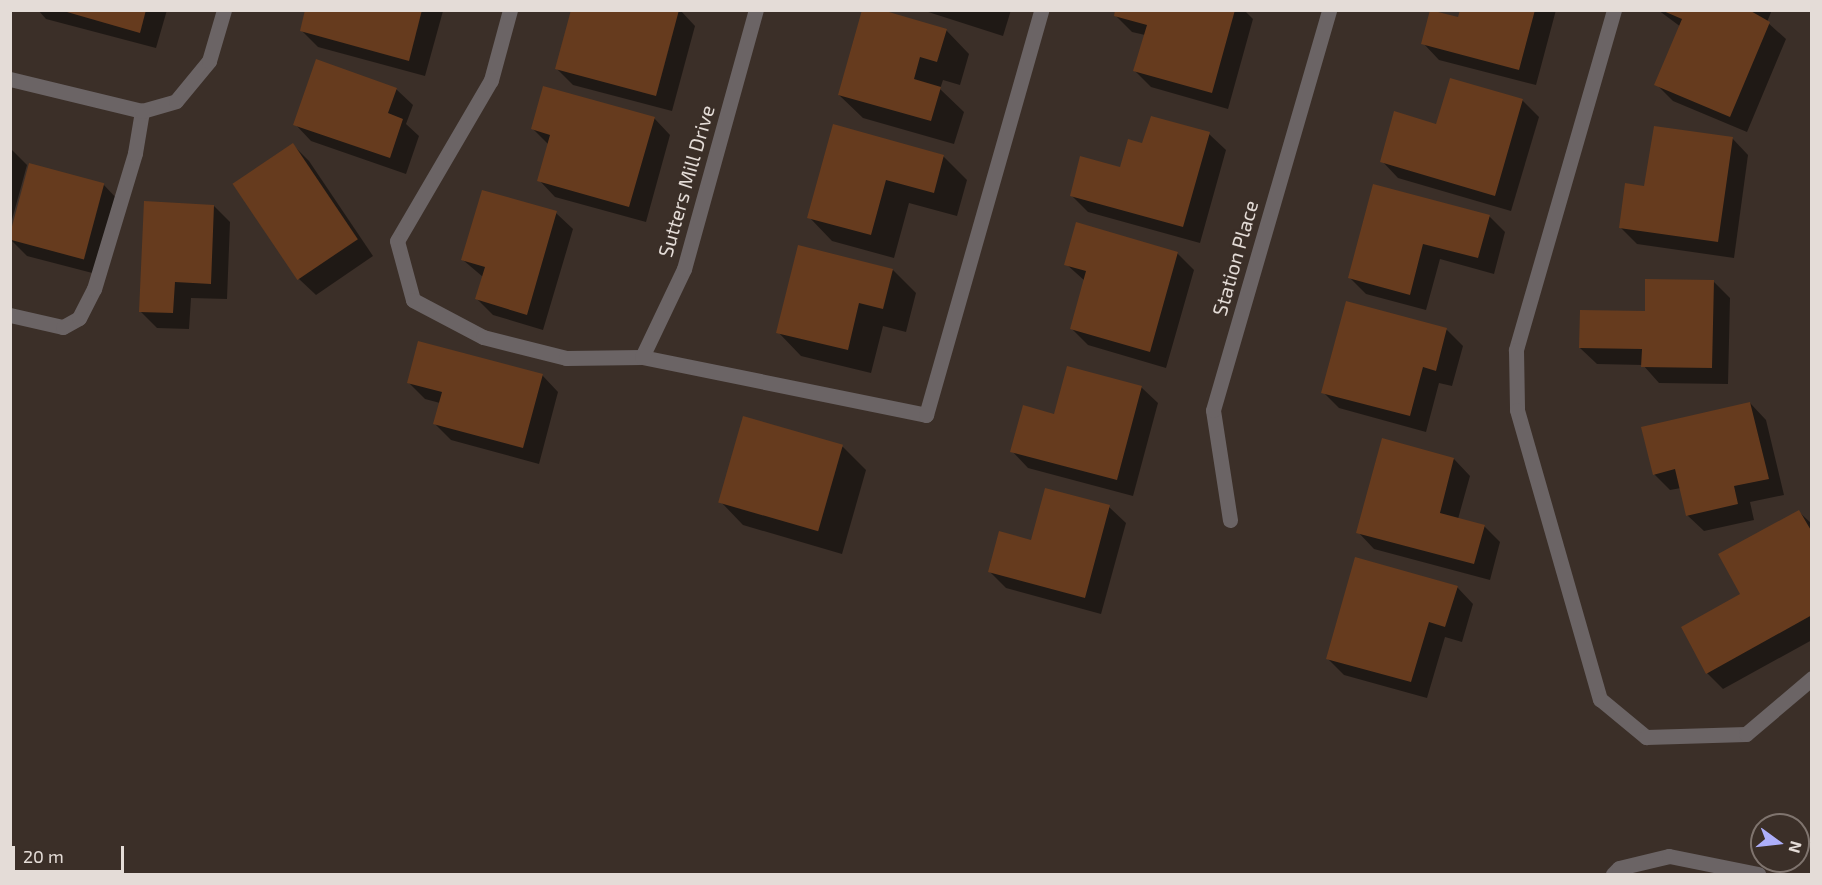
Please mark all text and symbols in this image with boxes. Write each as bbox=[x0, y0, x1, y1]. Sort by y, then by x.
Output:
street label: Sutters Mill Drive bbox=[653, 102, 719, 260]
street label: Station Place bbox=[1207, 198, 1263, 318]
north arrow bbox=[1750, 813, 1810, 873]
scale bar bbox=[15, 834, 128, 872]
text: N bbox=[1785, 839, 1807, 855]
text: 20 m bbox=[23, 845, 64, 867]

